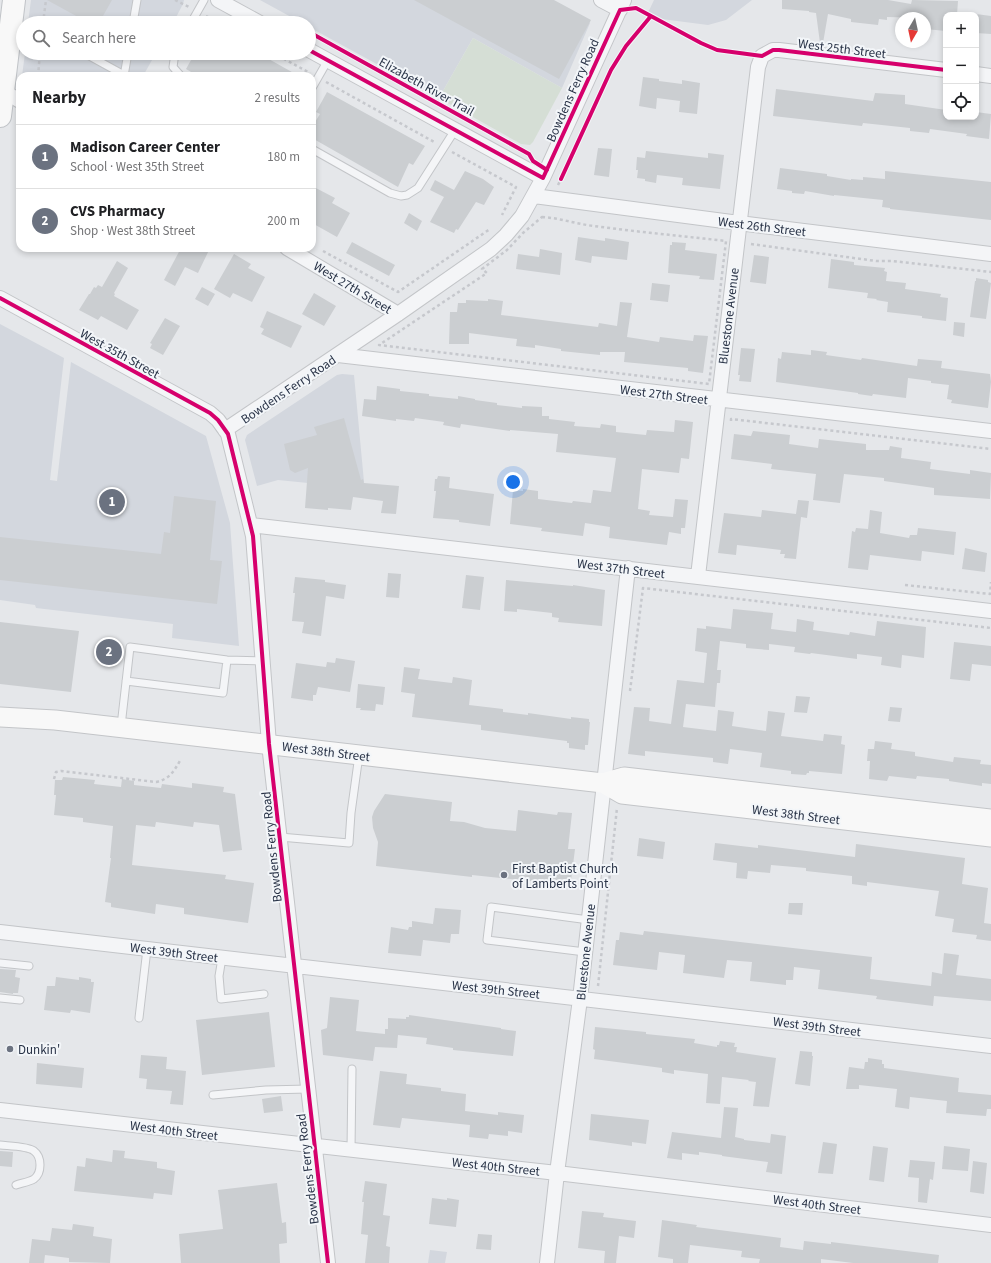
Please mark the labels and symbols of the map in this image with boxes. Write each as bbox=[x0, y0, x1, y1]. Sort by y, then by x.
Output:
north arrow bbox=[895, 12, 931, 48]
street label: West 25th Street bbox=[797, 35, 887, 63]
street label: Bowdens Ferry Road bbox=[542, 36, 604, 145]
street label: Elizabeth River Trail bbox=[376, 53, 477, 121]
street label: West 26th Street bbox=[717, 213, 807, 241]
street label: West 27th Street bbox=[310, 257, 396, 319]
street label: Bluestone Avenue bbox=[714, 267, 744, 365]
street label: West 35th Street bbox=[76, 325, 163, 383]
street label: Bowdens Ferry Road bbox=[237, 351, 340, 428]
street label: West 27th Street bbox=[619, 381, 709, 409]
your location bbox=[503, 472, 523, 492]
pin: 1 bbox=[99, 487, 125, 517]
street label: West 37th Street bbox=[576, 555, 666, 583]
pin: 2 bbox=[96, 637, 122, 667]
street label: West 38th Street bbox=[281, 738, 371, 766]
street label: Bowdens Ferry Road bbox=[257, 791, 287, 903]
street label: West 38th Street bbox=[751, 801, 841, 829]
place label: First Baptist Church of Lamberts Point bbox=[512, 860, 618, 893]
marker: First Baptist Church of Lamberts Point bbox=[499, 870, 509, 880]
street label: Bluestone Avenue bbox=[572, 903, 600, 1001]
street label: West 39th Street bbox=[129, 939, 219, 967]
street label: West 39th Street bbox=[451, 976, 541, 1004]
street label: West 39th Street bbox=[772, 1013, 862, 1041]
place label: Dunkin' bbox=[18, 1041, 60, 1059]
marker: Dunkin' bbox=[5, 1044, 15, 1054]
street label: Bowdens Ferry Road bbox=[292, 1113, 324, 1225]
street label: West 40th Street bbox=[129, 1117, 219, 1145]
street label: West 40th Street bbox=[451, 1153, 541, 1181]
street label: West 40th Street bbox=[772, 1191, 862, 1219]

